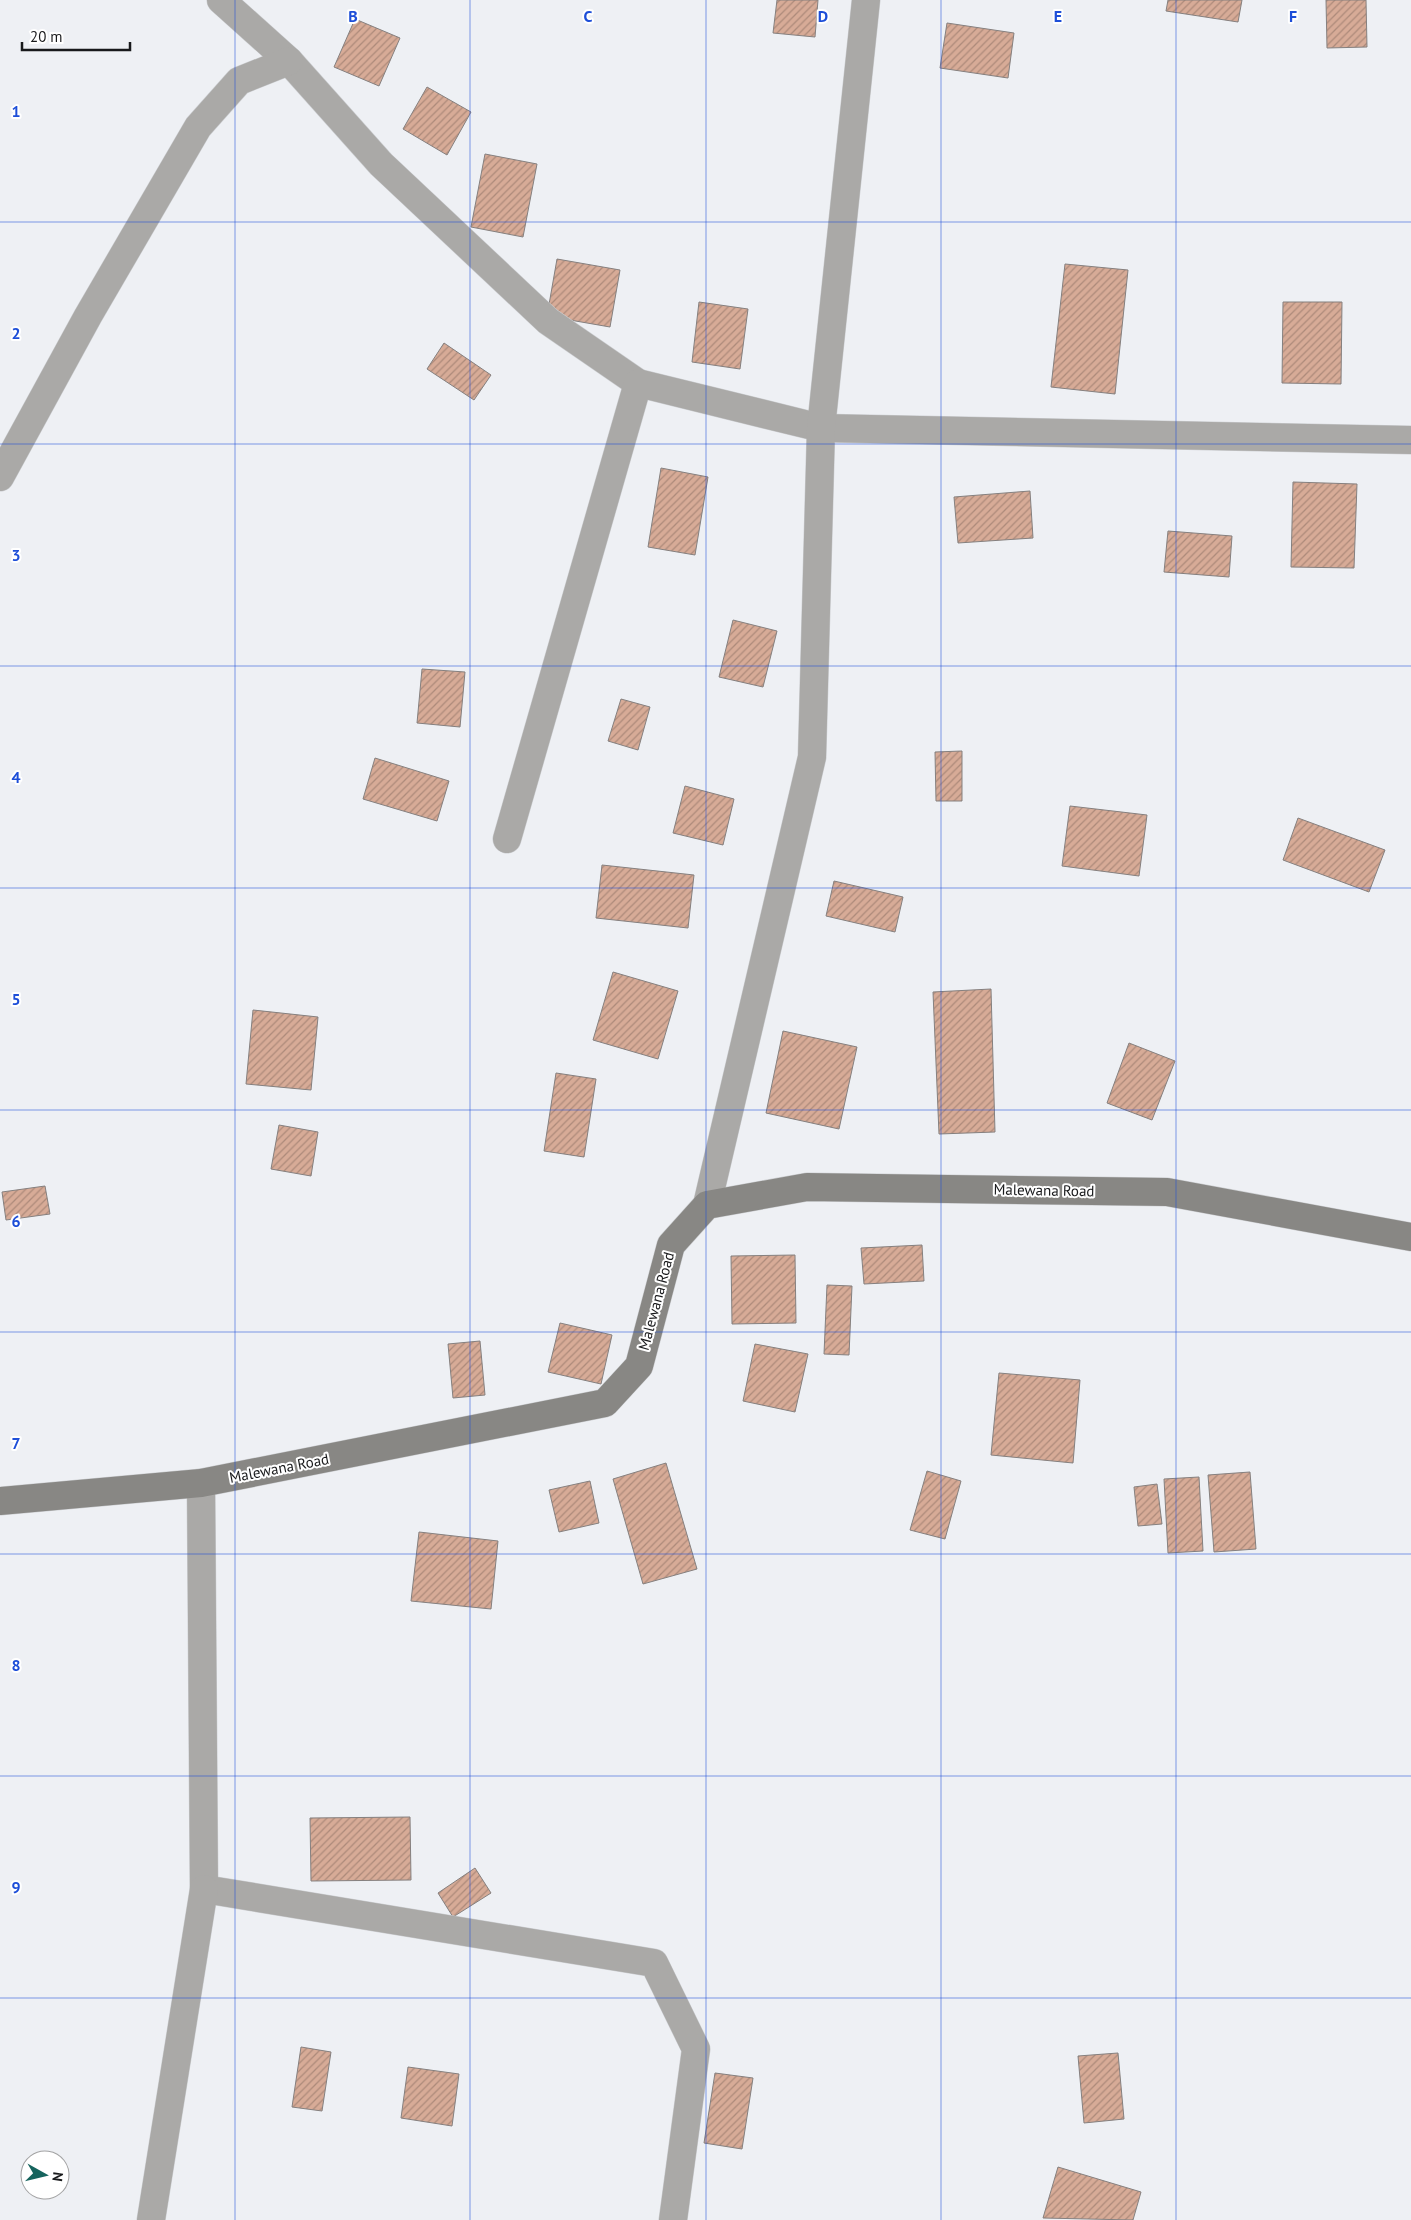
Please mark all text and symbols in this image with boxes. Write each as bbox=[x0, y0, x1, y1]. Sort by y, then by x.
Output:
text: B bbox=[348, 6, 358, 26]
text: C bbox=[584, 6, 593, 26]
text: D bbox=[818, 6, 828, 26]
text: E bbox=[1054, 6, 1062, 26]
text: F bbox=[1289, 6, 1297, 26]
scale bar bbox=[22, 20, 130, 52]
text: 20 m bbox=[30, 27, 63, 46]
text: 1 bbox=[11, 101, 21, 121]
text: 2 bbox=[11, 323, 21, 343]
text: 3 bbox=[11, 545, 21, 565]
text: 4 bbox=[11, 767, 21, 787]
text: 5 bbox=[11, 989, 21, 1009]
street label: Malewana Road bbox=[993, 1180, 1095, 1200]
text: 6 bbox=[11, 1211, 21, 1231]
street label: Malewana Road bbox=[634, 1250, 678, 1352]
text: 7 bbox=[11, 1433, 21, 1453]
street label: Malewana Road bbox=[228, 1449, 330, 1487]
text: 8 bbox=[11, 1655, 21, 1675]
text: 9 bbox=[11, 1877, 21, 1897]
north arrow bbox=[20, 2150, 70, 2200]
text: N bbox=[48, 2171, 67, 2183]

